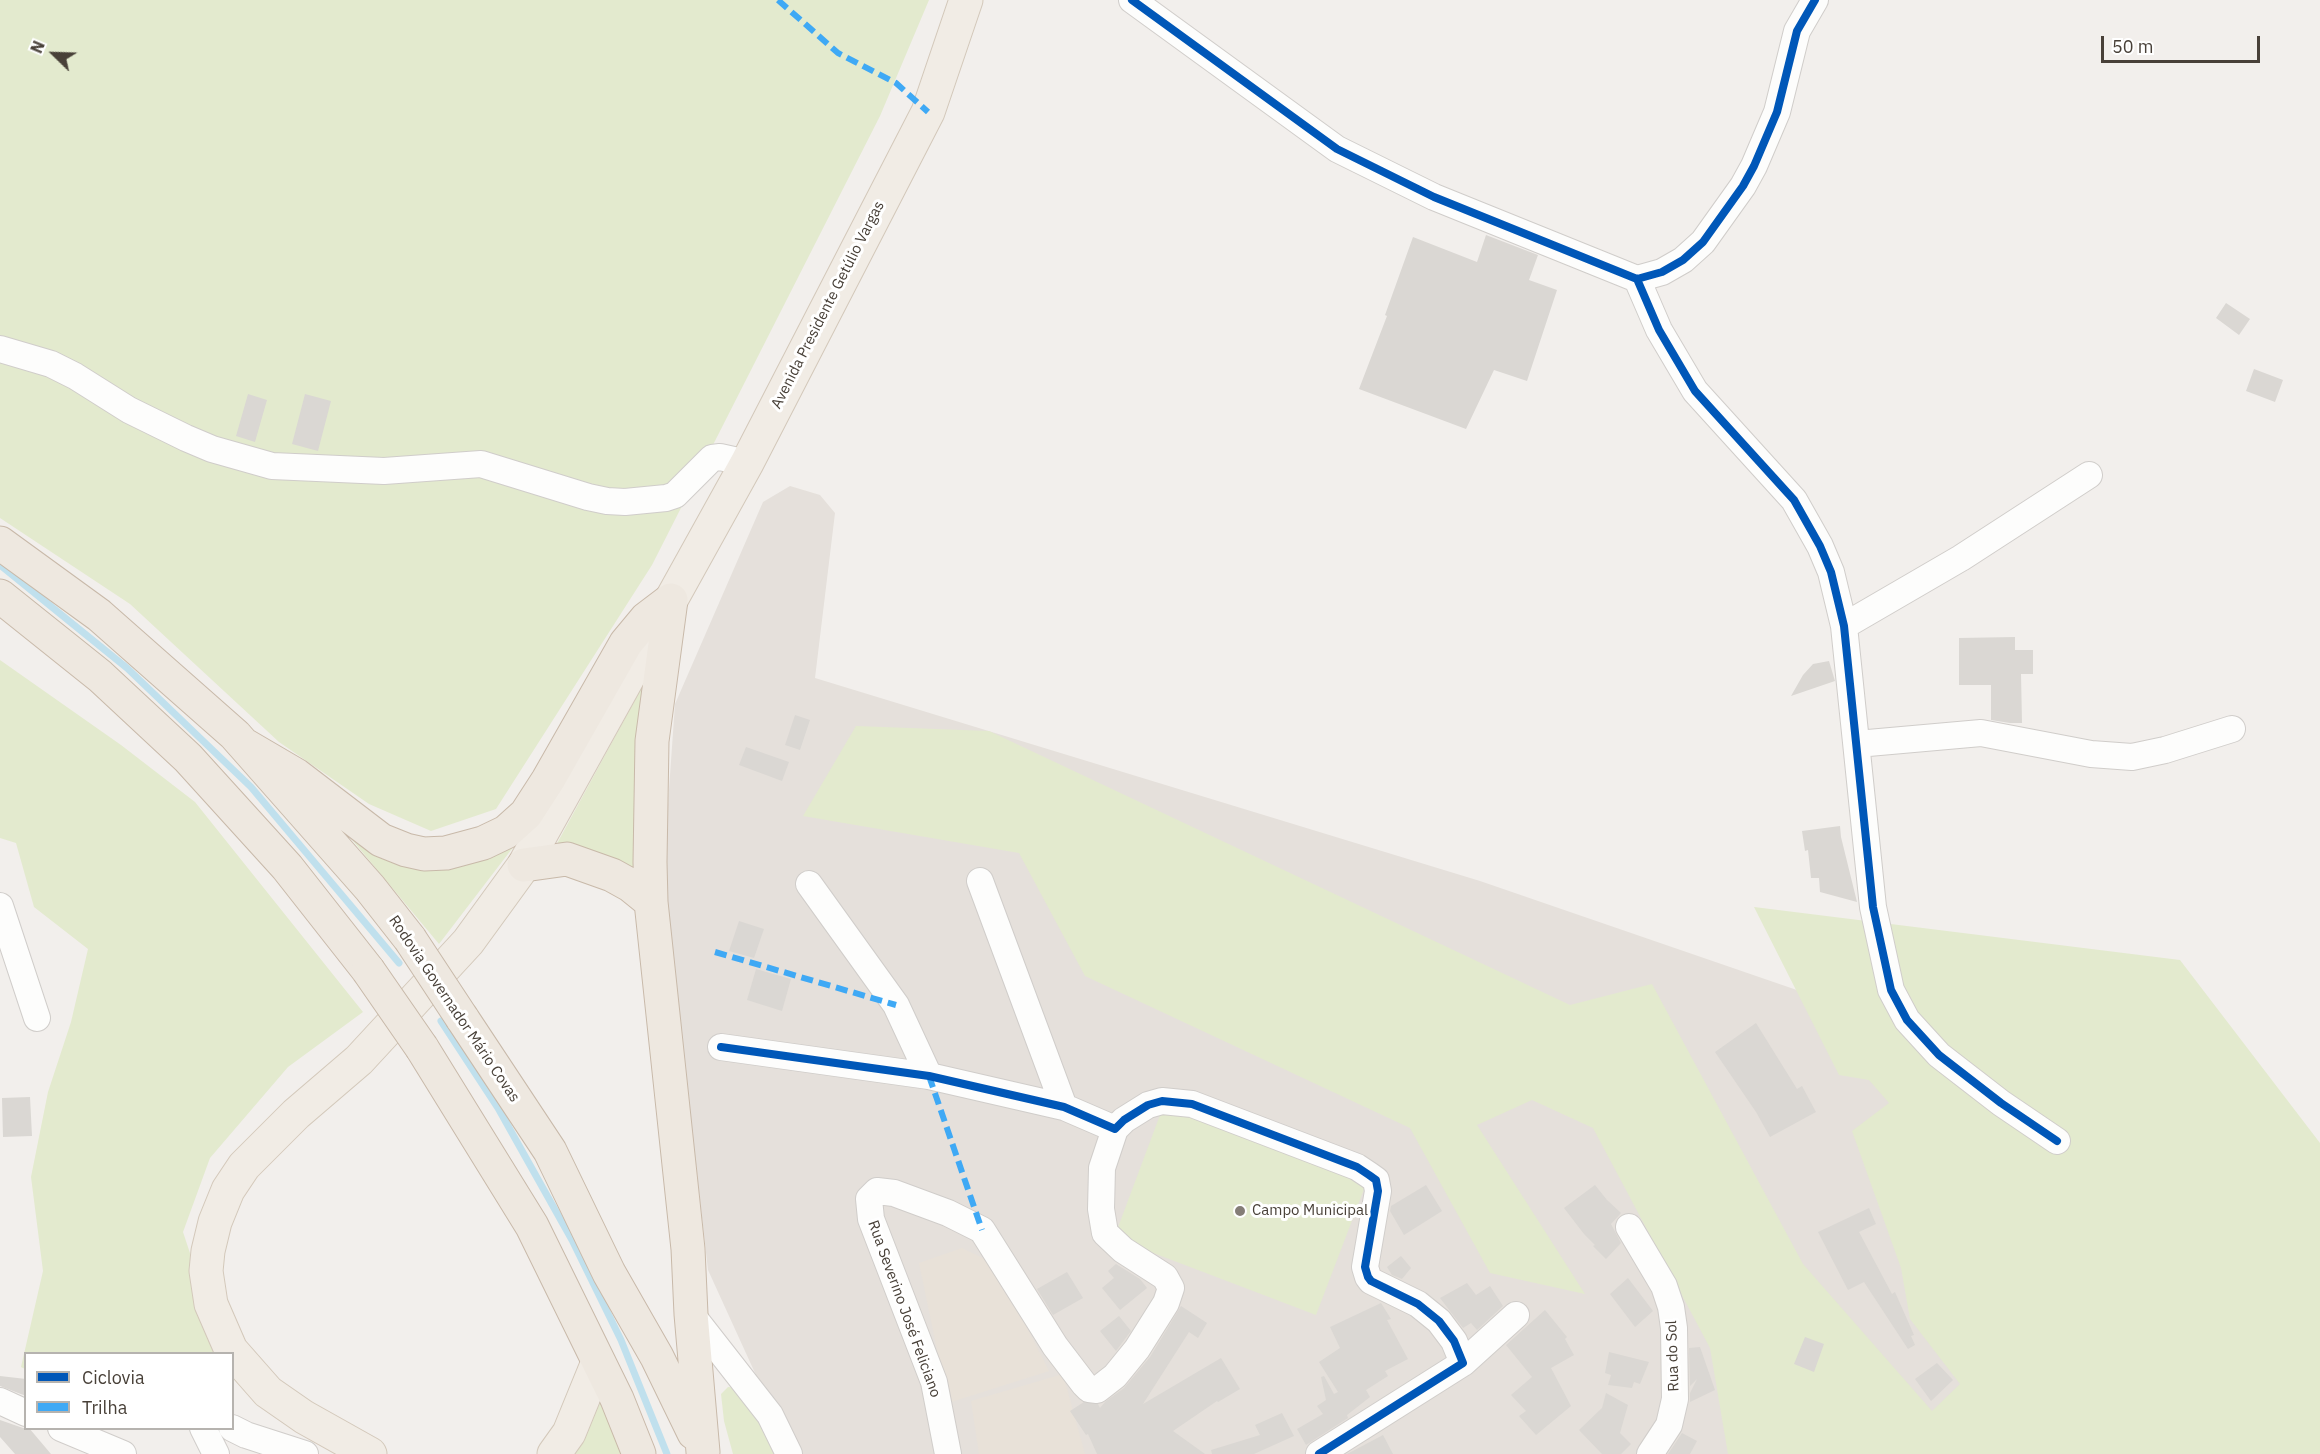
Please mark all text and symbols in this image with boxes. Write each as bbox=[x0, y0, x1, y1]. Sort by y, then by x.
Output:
north arrow bbox=[24, 24, 84, 84]
scale bar bbox=[2104, 24, 2263, 62]
text: 50 m bbox=[2112, 35, 2154, 58]
text: N bbox=[26, 38, 49, 56]
street label: Avenida Presidente Getúlio Vargas bbox=[768, 198, 888, 412]
street label: Rodovia Governador Mário Covas bbox=[385, 912, 523, 1106]
place label: Campo Municipal bbox=[1252, 1202, 1368, 1220]
marker: Campo Municipal bbox=[1233, 1204, 1247, 1218]
street label: Rua Severino José Feliciano bbox=[864, 1218, 944, 1400]
street label: Rua do Sol bbox=[1663, 1320, 1683, 1392]
legend bbox=[24, 1352, 234, 1430]
text: Ciclovia bbox=[82, 1366, 145, 1389]
text: Trilha bbox=[82, 1396, 127, 1419]

